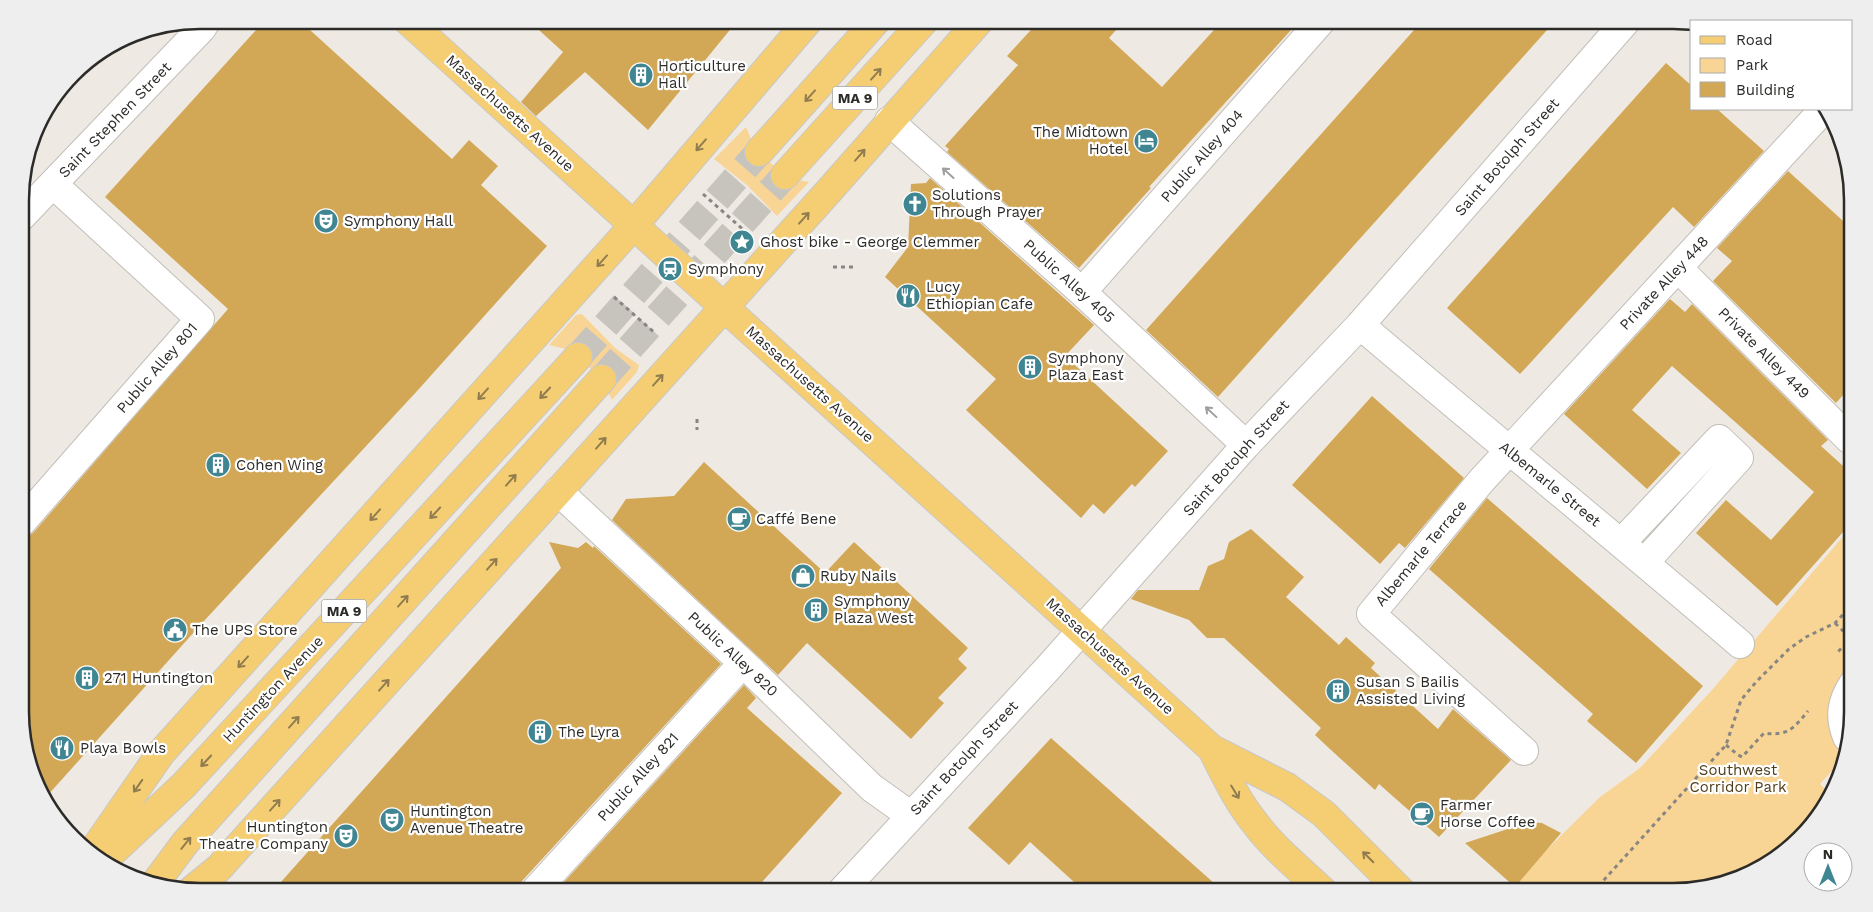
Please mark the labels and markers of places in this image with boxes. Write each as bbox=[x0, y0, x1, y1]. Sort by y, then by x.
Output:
place label: Horticulture Hall bbox=[658, 57, 746, 92]
building icon: Horticulture Hall bbox=[628, 62, 654, 88]
place label: The Midtown Hotel bbox=[1033, 123, 1128, 158]
hotel icon: The Midtown Hotel bbox=[1133, 128, 1159, 154]
place label: Solutions Through Prayer bbox=[932, 186, 1042, 221]
church icon: Solutions Through Prayer bbox=[902, 191, 928, 217]
theatre icon: Symphony Hall bbox=[313, 208, 339, 234]
place label: Symphony Hall bbox=[344, 212, 454, 230]
place icon: Ghost bike - George Clemmer bbox=[729, 229, 755, 255]
place label: Ghost bike - George Clemmer bbox=[760, 233, 980, 251]
station icon: Symphony bbox=[657, 256, 683, 282]
place label: Symphony bbox=[688, 260, 764, 278]
place label: Lucy Ethiopian Cafe bbox=[926, 278, 1033, 313]
restaurant icon: Lucy Ethiopian Cafe bbox=[895, 283, 921, 309]
place label: Symphony Plaza East bbox=[1048, 349, 1124, 384]
building icon: Symphony Plaza East bbox=[1017, 354, 1043, 380]
building icon: Cohen Wing bbox=[205, 452, 231, 478]
place label: Cohen Wing bbox=[236, 456, 323, 474]
cafe icon: Caffé Bene bbox=[726, 506, 752, 532]
place label: Caffé Bene bbox=[756, 510, 836, 528]
shop icon: Ruby Nails bbox=[790, 563, 816, 589]
place label: Ruby Nails bbox=[820, 567, 897, 585]
place label: Symphony Plaza West bbox=[834, 592, 915, 627]
building icon: Symphony Plaza West bbox=[803, 597, 829, 623]
public building icon: The UPS Store bbox=[162, 617, 188, 643]
place label: The UPS Store bbox=[192, 621, 298, 639]
building icon: 271 Huntington bbox=[74, 665, 100, 691]
place label: 271 Huntington bbox=[104, 669, 213, 687]
place label: Susan S Bailis Assisted Living bbox=[1356, 673, 1465, 708]
building icon: Susan S Bailis Assisted Living bbox=[1325, 678, 1351, 704]
building icon: The Lyra bbox=[527, 719, 553, 745]
place label: The Lyra bbox=[558, 723, 620, 741]
restaurant icon: Playa Bowls bbox=[49, 735, 75, 761]
place label: Playa Bowls bbox=[80, 739, 166, 757]
place label: Farmer Horse Coffee bbox=[1440, 796, 1535, 831]
cafe icon: Farmer Horse Coffee bbox=[1409, 801, 1435, 827]
place label: Huntington Avenue Theatre bbox=[410, 802, 523, 837]
theatre icon: Huntington Avenue Theatre bbox=[379, 807, 405, 833]
place label: Huntington Theatre Company bbox=[199, 818, 328, 853]
theatre icon: Huntington Theatre Company bbox=[333, 823, 359, 849]

